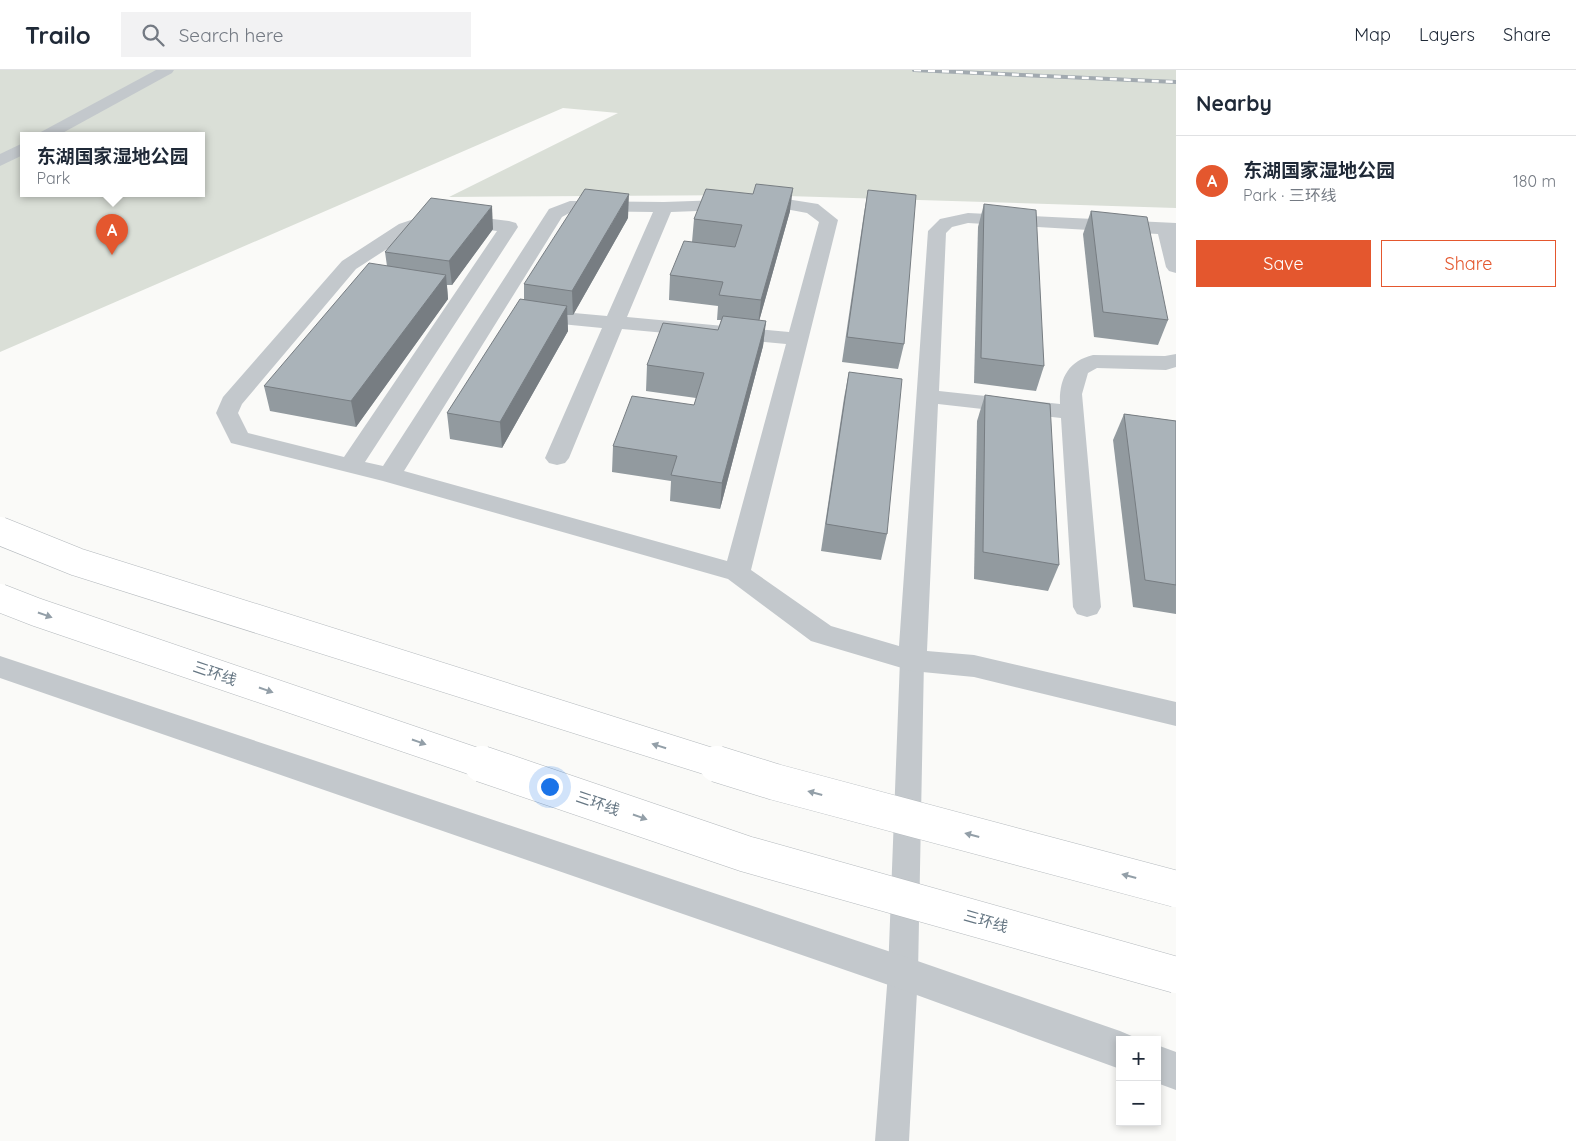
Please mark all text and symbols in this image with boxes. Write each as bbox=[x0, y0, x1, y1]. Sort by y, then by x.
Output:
search box bbox=[121, 12, 471, 57]
text: Trailo bbox=[25, 20, 91, 50]
icon: search bbox=[139, 21, 167, 49]
text: Search here bbox=[179, 23, 284, 47]
text: Map bbox=[1354, 23, 1391, 46]
text: Layers bbox=[1419, 23, 1475, 46]
text: Share bbox=[1503, 23, 1551, 46]
text: Nearby bbox=[1196, 90, 1272, 116]
popup bbox=[20, 132, 205, 197]
text: 东湖国家湿地公园 bbox=[36, 144, 189, 168]
text: 东湖国家湿地公园 bbox=[1243, 158, 1395, 182]
text: Park bbox=[36, 168, 70, 188]
text: A bbox=[1207, 171, 1217, 191]
text: 180 m bbox=[1513, 171, 1556, 191]
text: Park · 三环线 bbox=[1243, 185, 1337, 205]
pin: A bbox=[96, 214, 128, 255]
button: Save bbox=[1196, 240, 1371, 287]
button: Share bbox=[1381, 240, 1556, 287]
one-way arrow bbox=[38, 612, 53, 619]
street label: 三环线 bbox=[191, 657, 239, 689]
one-way arrow bbox=[258, 687, 273, 694]
one-way arrow bbox=[412, 739, 427, 747]
one-way arrow bbox=[652, 741, 667, 749]
your location bbox=[537, 774, 563, 800]
street label: 三环线 bbox=[574, 787, 622, 819]
one-way arrow bbox=[807, 789, 822, 797]
one-way arrow bbox=[632, 814, 647, 821]
one-way arrow bbox=[964, 830, 979, 838]
one-way arrow bbox=[1121, 872, 1136, 880]
street label: 三环线 bbox=[962, 906, 1010, 936]
map controls bbox=[1116, 1036, 1161, 1126]
button: + bbox=[1116, 1036, 1161, 1081]
button: − bbox=[1116, 1081, 1161, 1126]

